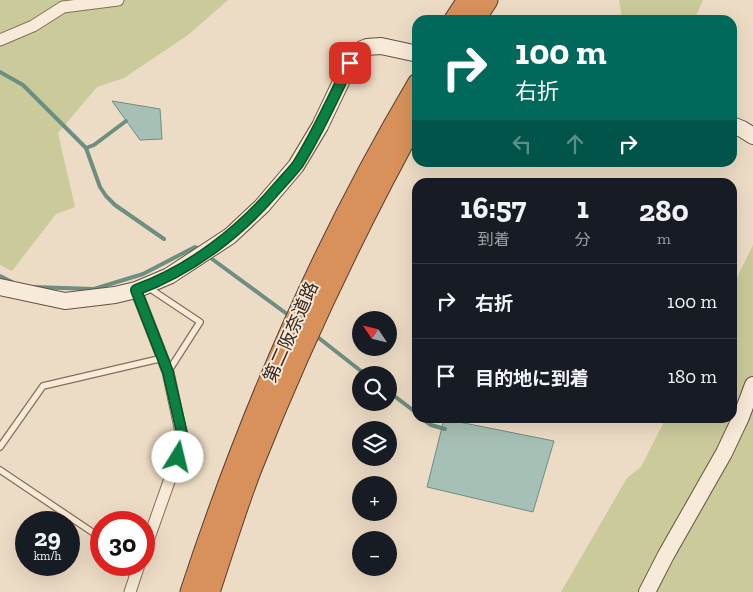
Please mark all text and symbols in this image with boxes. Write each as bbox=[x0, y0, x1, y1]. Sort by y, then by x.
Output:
text: 100 m bbox=[515, 31, 607, 73]
icon: right bbox=[432, 35, 497, 100]
pin bbox=[329, 42, 371, 84]
icon: arrive bbox=[336, 49, 364, 77]
text: 右折 bbox=[515, 78, 559, 105]
icon: left bbox=[508, 130, 536, 158]
icon: ahead bbox=[561, 130, 589, 158]
icon: right bbox=[614, 130, 642, 158]
text: 16:57 bbox=[460, 190, 526, 226]
text: 1 bbox=[577, 190, 589, 226]
text: 280 bbox=[639, 193, 689, 229]
text: m bbox=[657, 229, 671, 248]
text: 到着 bbox=[477, 230, 509, 249]
text: 分 bbox=[575, 230, 591, 249]
street label: 第二阪奈道路 bbox=[259, 278, 323, 386]
icon: right bbox=[432, 287, 460, 315]
text: 100 m bbox=[667, 290, 717, 313]
text: 右折 bbox=[475, 292, 513, 315]
north arrow bbox=[352, 311, 398, 356]
map controls bbox=[352, 311, 397, 576]
icon: arrive bbox=[432, 362, 460, 390]
text: 180 m bbox=[668, 365, 717, 388]
button: search bbox=[352, 366, 397, 411]
text: 目的地に到着 bbox=[475, 367, 589, 390]
button: layers bbox=[352, 421, 397, 466]
position arrow bbox=[151, 430, 203, 482]
button: + bbox=[352, 476, 397, 521]
speed limit sign: 30 bbox=[90, 511, 155, 576]
text: 29 bbox=[34, 522, 61, 552]
button: − bbox=[352, 531, 397, 576]
text: km/h bbox=[34, 549, 61, 563]

